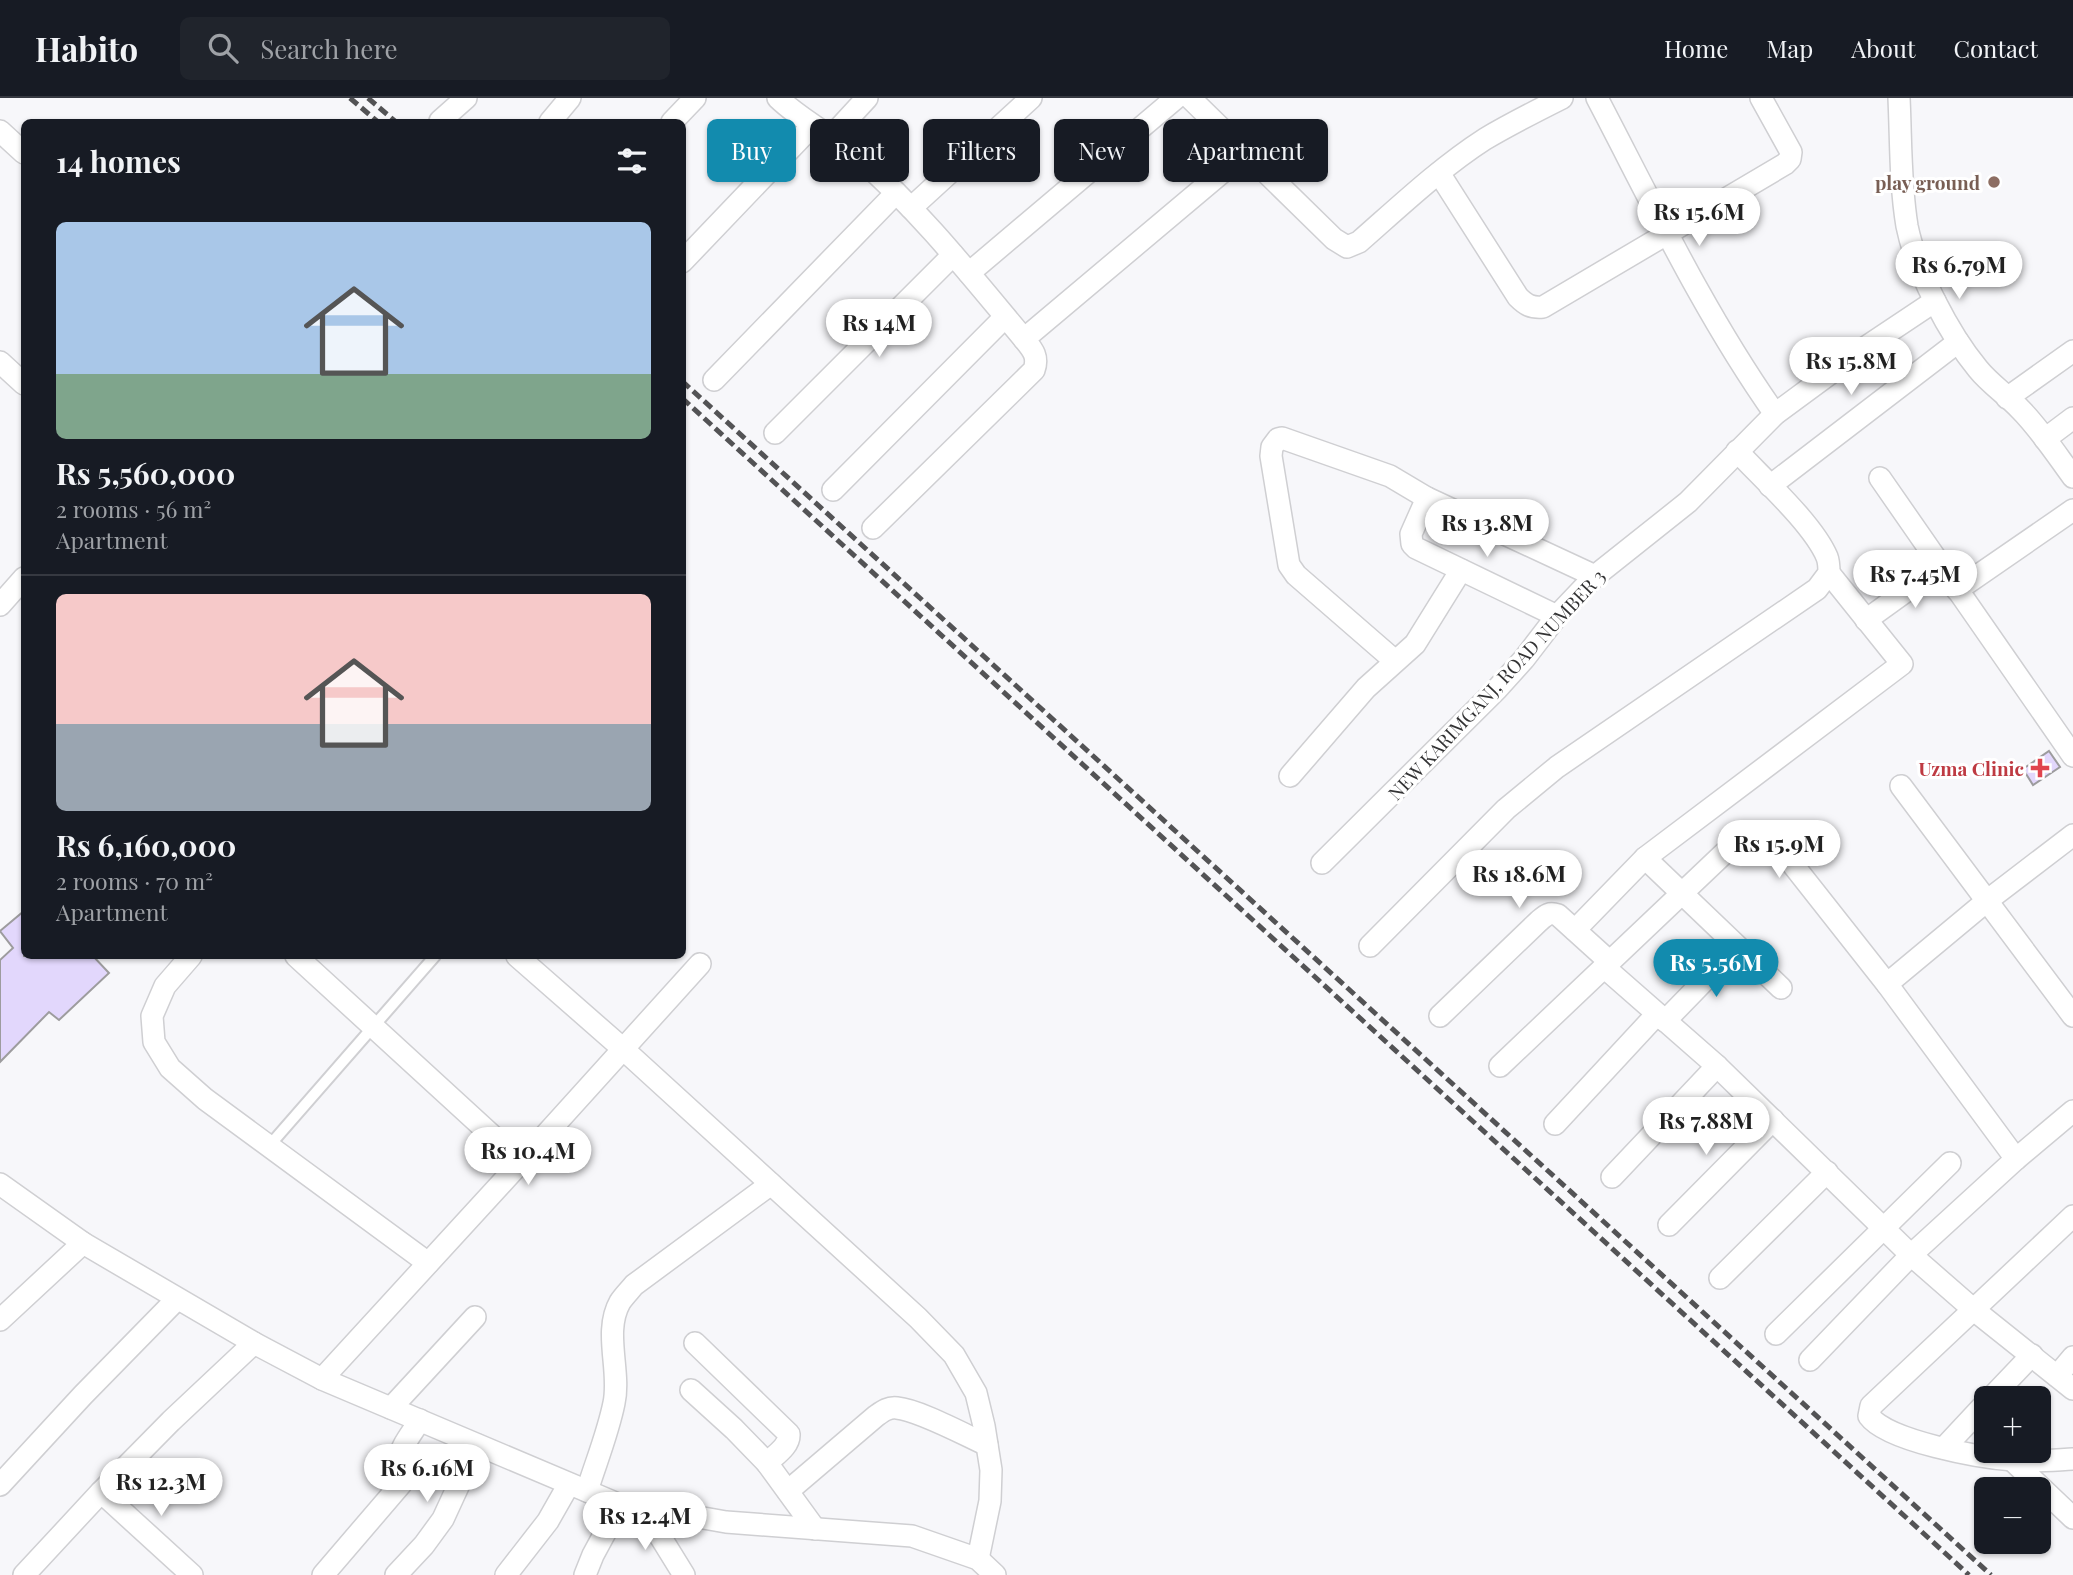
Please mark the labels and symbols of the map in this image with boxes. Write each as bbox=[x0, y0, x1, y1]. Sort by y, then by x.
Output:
place label: play ground bbox=[1875, 169, 1981, 195]
marker: play ground bbox=[1986, 174, 2002, 190]
pin: Rs 15.6M bbox=[1627, 188, 1771, 248]
pin: Rs 6.79M bbox=[1887, 242, 2031, 301]
pin: Rs 14M bbox=[822, 300, 936, 359]
pin: Rs 15.8M bbox=[1779, 338, 1923, 397]
pin: Rs 13.8M bbox=[1415, 500, 1559, 559]
pin: Rs 7.45M bbox=[1843, 550, 1987, 610]
street label: NEW KARIMGANJ, ROAD NUMBER 3 bbox=[1382, 563, 1610, 805]
place label: Uzma Clinic bbox=[1919, 755, 2024, 781]
marker: Uzma Clinic bbox=[2030, 758, 2050, 778]
pin: Rs 15.9M bbox=[1707, 820, 1851, 880]
pin: Rs 18.6M bbox=[1447, 850, 1591, 910]
pin: Rs 5.56M bbox=[1644, 940, 1788, 999]
pin: Rs 7.88M bbox=[1634, 1098, 1778, 1157]
pin: Rs 10.4M bbox=[456, 1128, 600, 1187]
pin: Rs 6.16M bbox=[355, 1444, 499, 1504]
pin: Rs 12.3M bbox=[89, 1458, 233, 1518]
pin: Rs 12.4M bbox=[573, 1492, 717, 1552]

